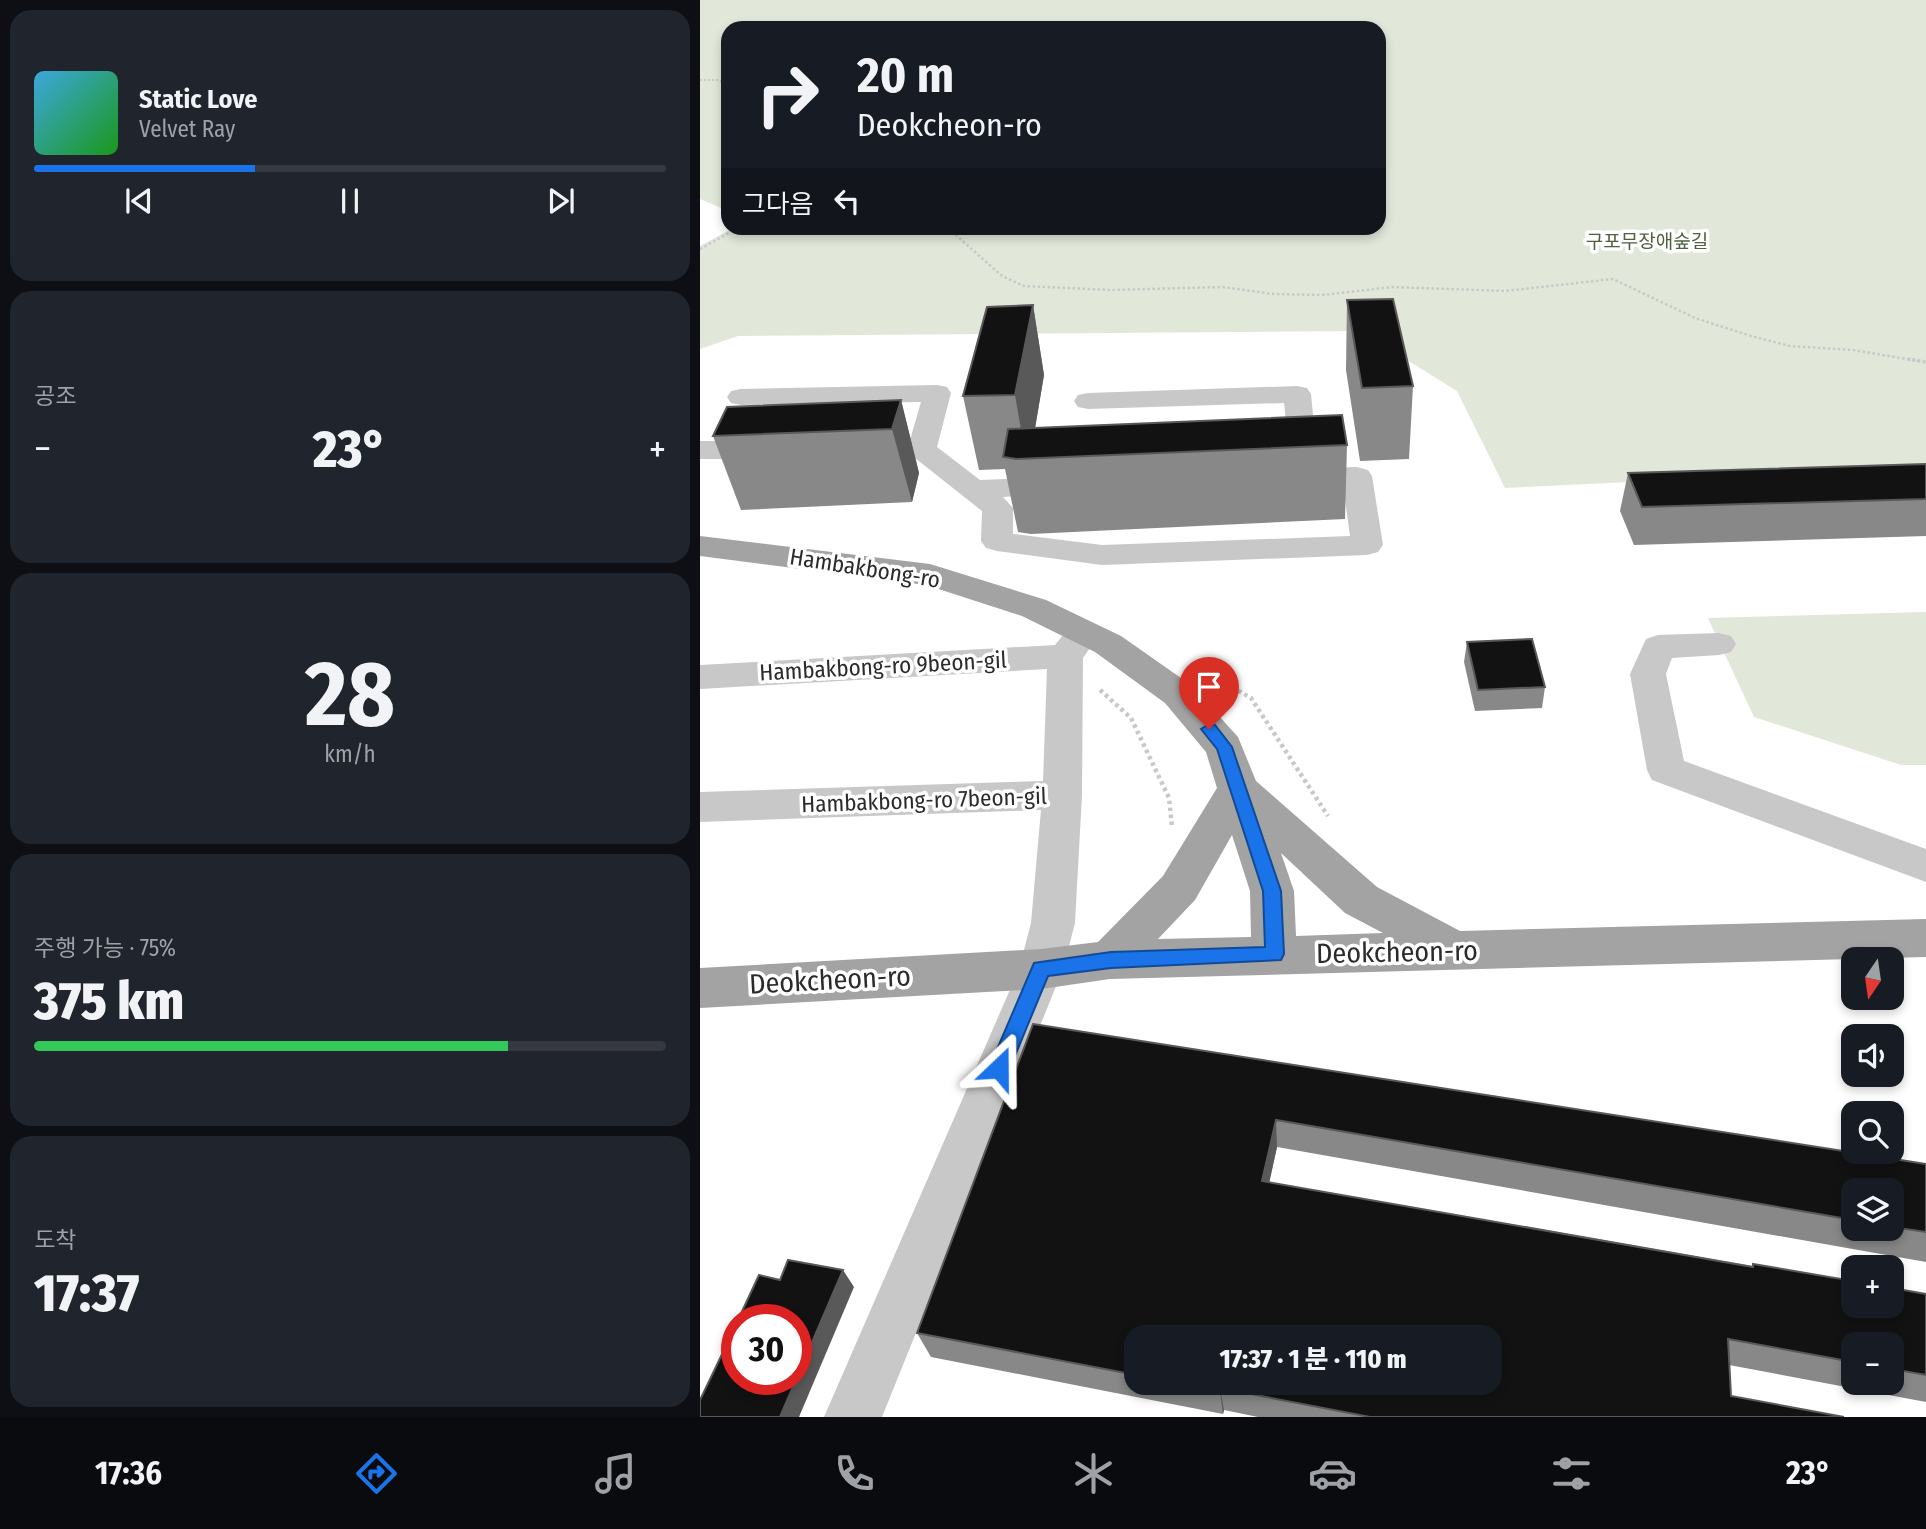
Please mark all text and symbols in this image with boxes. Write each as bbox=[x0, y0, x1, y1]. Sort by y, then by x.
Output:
text: 20 m bbox=[857, 46, 954, 105]
icon: right bbox=[742, 49, 833, 140]
text: Static Love bbox=[139, 84, 257, 115]
text: Deokcheon-ro bbox=[857, 106, 1042, 144]
text: Velvet Ray bbox=[139, 115, 235, 143]
icon: previous bbox=[120, 182, 158, 220]
icon: pause bbox=[331, 182, 369, 220]
icon: next bbox=[542, 182, 580, 220]
icon: left bbox=[828, 182, 866, 220]
text: 그다음 bbox=[742, 189, 814, 220]
park label: 구포무장애숲길 bbox=[1586, 230, 1708, 253]
text: 공조 bbox=[34, 382, 76, 410]
text: 23° bbox=[313, 418, 387, 481]
text: − bbox=[34, 426, 51, 472]
text: + bbox=[649, 426, 666, 472]
street label: Hambakbong-ro bbox=[788, 542, 942, 594]
text: 28 bbox=[305, 640, 395, 749]
street label: Hambakbong-ro 9beon-gil bbox=[759, 646, 1007, 686]
pin bbox=[1179, 657, 1239, 729]
icon: arrive bbox=[1190, 668, 1228, 706]
text: km/h bbox=[324, 740, 376, 768]
street label: Hambakbong-ro 7beon-gil bbox=[801, 782, 1047, 818]
text: 주행 가능 · 75% bbox=[34, 934, 176, 962]
street label: Deokcheon-ro bbox=[1316, 934, 1478, 970]
north arrow bbox=[1841, 947, 1904, 1010]
map controls bbox=[1841, 947, 1904, 1395]
street label: Deokcheon-ro bbox=[748, 959, 912, 1001]
text: 375 km bbox=[34, 970, 184, 1033]
button: sound bbox=[1841, 1024, 1904, 1087]
position arrow bbox=[962, 1031, 1036, 1105]
button: search bbox=[1841, 1101, 1904, 1164]
button: layers bbox=[1841, 1178, 1904, 1241]
text: 도착 bbox=[34, 1226, 76, 1254]
button: + bbox=[1841, 1255, 1904, 1318]
text: 17:37 bbox=[34, 1262, 139, 1325]
speed limit sign: 30 bbox=[721, 1304, 812, 1395]
button: − bbox=[1841, 1332, 1904, 1395]
text: 17:37 · 1 분 · 110 m bbox=[1219, 1344, 1407, 1375]
icon: directions bbox=[352, 1449, 401, 1498]
icon: music bbox=[591, 1449, 640, 1498]
icon: phone bbox=[830, 1449, 879, 1498]
icon: climate bbox=[1069, 1449, 1118, 1498]
icon: car bbox=[1308, 1449, 1357, 1498]
icon: filters bbox=[1547, 1449, 1596, 1498]
text: 17:36 bbox=[95, 1454, 162, 1492]
text: 23° bbox=[1786, 1454, 1831, 1492]

